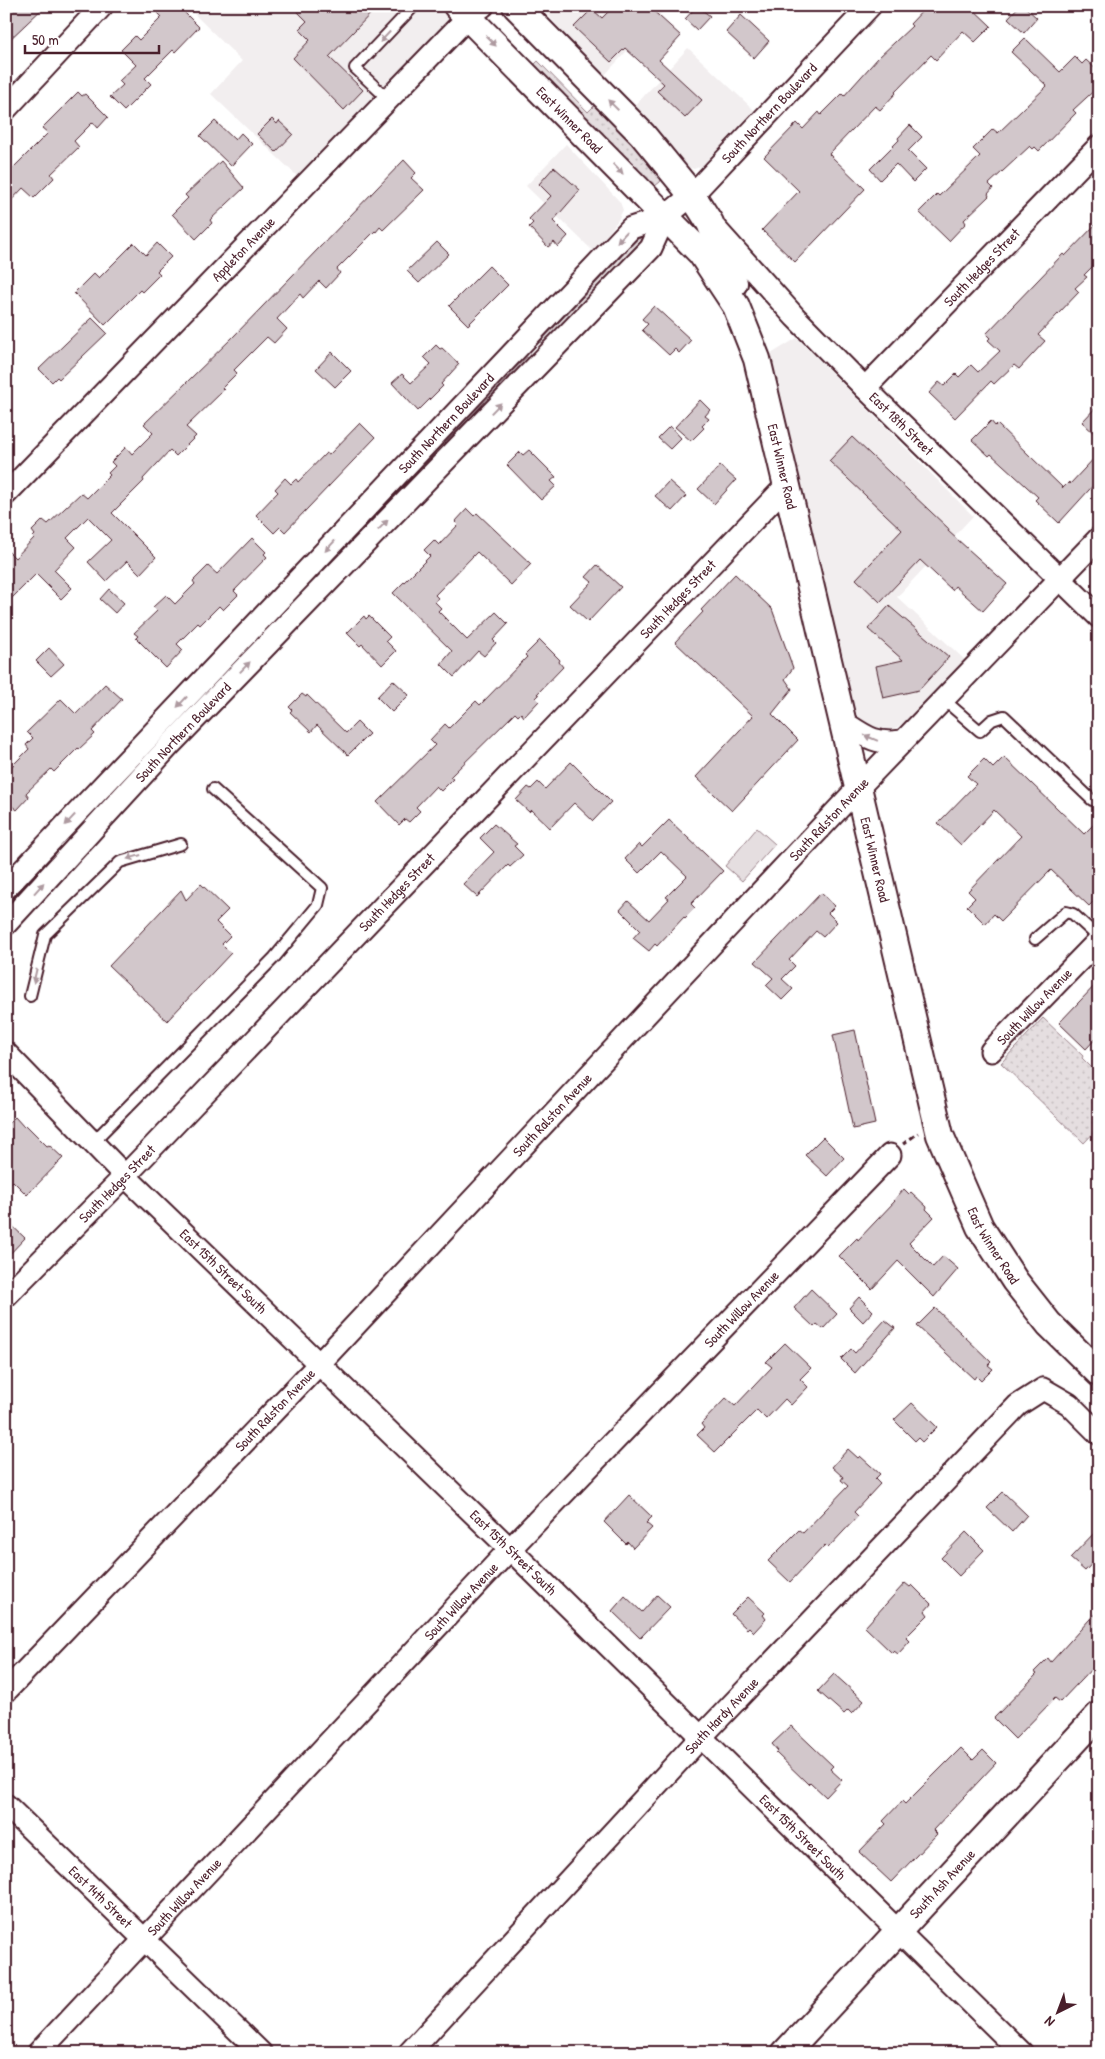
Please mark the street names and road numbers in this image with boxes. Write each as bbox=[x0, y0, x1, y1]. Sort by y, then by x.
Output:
street label: South Northern Boulevard bbox=[717, 58, 821, 167]
street label: East Winner Road bbox=[533, 82, 607, 157]
street label: Appleton Avenue bbox=[207, 212, 279, 285]
street label: South Hedges Street bbox=[939, 223, 1024, 310]
street label: South Northern Boulevard bbox=[394, 368, 498, 477]
street label: East 18th Street bbox=[866, 388, 938, 459]
street label: East Winner Road bbox=[764, 422, 802, 511]
street label: South Hedges Street bbox=[635, 555, 720, 642]
street label: South Northern Boulevard bbox=[131, 677, 235, 786]
street label: South Ralston Avenue bbox=[785, 772, 873, 865]
street label: East Winner Road bbox=[856, 815, 895, 904]
street label: South Hedges Street bbox=[354, 848, 439, 935]
street label: South Willow Avenue bbox=[992, 963, 1076, 1049]
street label: South Ralston Avenue bbox=[508, 1068, 596, 1160]
street label: South Hedges Street bbox=[74, 1140, 159, 1226]
street label: East Winner Road bbox=[963, 1204, 1025, 1288]
street label: East 15th Street South bbox=[176, 1224, 271, 1318]
street label: South Willow Avenue bbox=[699, 1266, 783, 1351]
street label: South Ralston Avenue bbox=[230, 1364, 319, 1455]
street label: East 15th Street South bbox=[466, 1505, 561, 1599]
street label: South Willow Avenue bbox=[420, 1557, 502, 1644]
street label: South Hardy Avenue bbox=[680, 1672, 763, 1758]
street label: East 15th Street South bbox=[756, 1790, 851, 1884]
street label: South Ash Avenue bbox=[905, 1844, 979, 1922]
street label: South Willow Avenue bbox=[143, 1853, 225, 1940]
street label: East 14th Street bbox=[65, 1861, 137, 1932]

